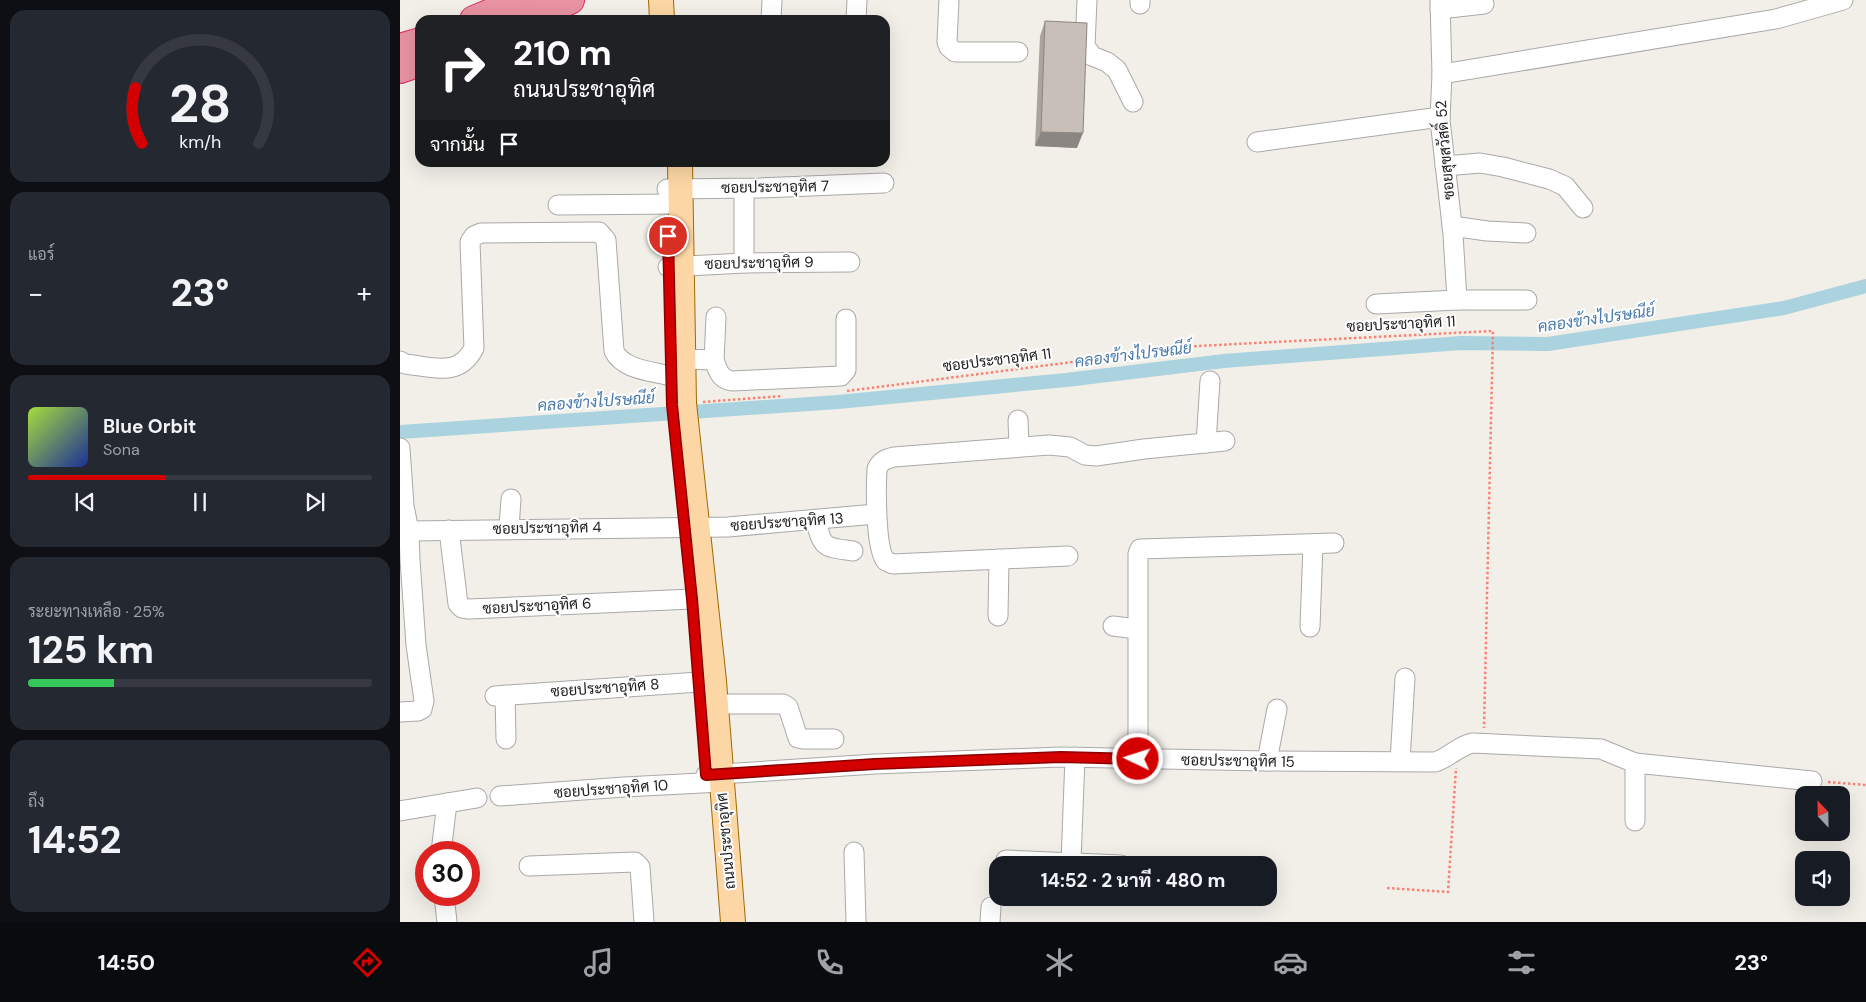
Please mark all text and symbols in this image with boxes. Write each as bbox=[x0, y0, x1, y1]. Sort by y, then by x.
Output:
text: 210 m bbox=[513, 30, 612, 76]
icon: right bbox=[430, 35, 495, 100]
text: 28 bbox=[169, 70, 231, 138]
text: ถนนประชาอุทิศ bbox=[513, 75, 655, 104]
street label: ซอยสุขสวัสดิ์ 52 bbox=[1425, 99, 1460, 201]
text: km/h bbox=[179, 130, 221, 154]
icon: arrive bbox=[495, 130, 523, 158]
text: จากนั้น bbox=[430, 132, 485, 157]
street label: ซอยประชาอุทิศ 7 bbox=[721, 176, 829, 199]
pin bbox=[647, 215, 689, 257]
icon: arrive bbox=[654, 222, 682, 250]
text: แอร์ bbox=[28, 244, 54, 265]
street label: ซอยประชาอุทิศ 9 bbox=[704, 252, 814, 275]
text: 23° bbox=[171, 268, 229, 318]
text: − bbox=[28, 275, 43, 312]
text: + bbox=[357, 275, 372, 312]
water label: คลองข้างไปรษณีย์ bbox=[1536, 298, 1658, 337]
street label: ซอยประชาอุทิศ 11 bbox=[1346, 311, 1456, 338]
water label: คลองข้างไปรษณีย์ bbox=[1073, 335, 1195, 372]
street label: ซอยประชาอุทิศ 11 bbox=[942, 343, 1053, 378]
water label: คลองข้างไปรษณีย์ bbox=[536, 385, 658, 416]
text: Blue Orbit bbox=[103, 414, 196, 439]
text: Sona bbox=[103, 439, 140, 460]
icon: previous bbox=[71, 488, 99, 516]
icon: pause bbox=[186, 488, 214, 516]
icon: next bbox=[301, 488, 329, 516]
street label: ซอยประชาอุทิศ 13 bbox=[730, 508, 844, 537]
street label: ซอยประชาอุทิศ 4 bbox=[492, 517, 602, 540]
street label: ซอยประชาอุทิศ 6 bbox=[482, 593, 592, 620]
text: ระยะทางเหลือ · 25% bbox=[28, 601, 165, 622]
text: 125 km bbox=[28, 625, 154, 675]
street label: ซอยประชาอุทิศ 8 bbox=[550, 674, 660, 703]
position arrow bbox=[1111, 732, 1163, 784]
street label: ซอยประชาอุทิศ 15 bbox=[1181, 750, 1295, 773]
street label: ซอยประชาอุทิศ 10 bbox=[553, 775, 669, 804]
north arrow bbox=[1795, 786, 1850, 841]
map controls bbox=[1795, 786, 1850, 906]
text: ถึง bbox=[28, 791, 45, 812]
street label: ถนนประชาอุทิศ bbox=[712, 792, 741, 890]
text: 14:52 bbox=[28, 815, 121, 865]
speed limit sign: 30 bbox=[415, 841, 480, 906]
button: sound bbox=[1795, 851, 1850, 906]
text: 14:52 · 2 นาที · 480 m bbox=[1041, 868, 1225, 893]
icon: directions bbox=[350, 945, 385, 980]
icon: music bbox=[581, 945, 616, 980]
icon: phone bbox=[812, 945, 847, 980]
icon: climate bbox=[1042, 945, 1077, 980]
icon: car bbox=[1273, 945, 1308, 980]
icon: filters bbox=[1504, 945, 1539, 980]
text: 14:50 bbox=[98, 948, 155, 977]
text: 23° bbox=[1734, 948, 1768, 977]

